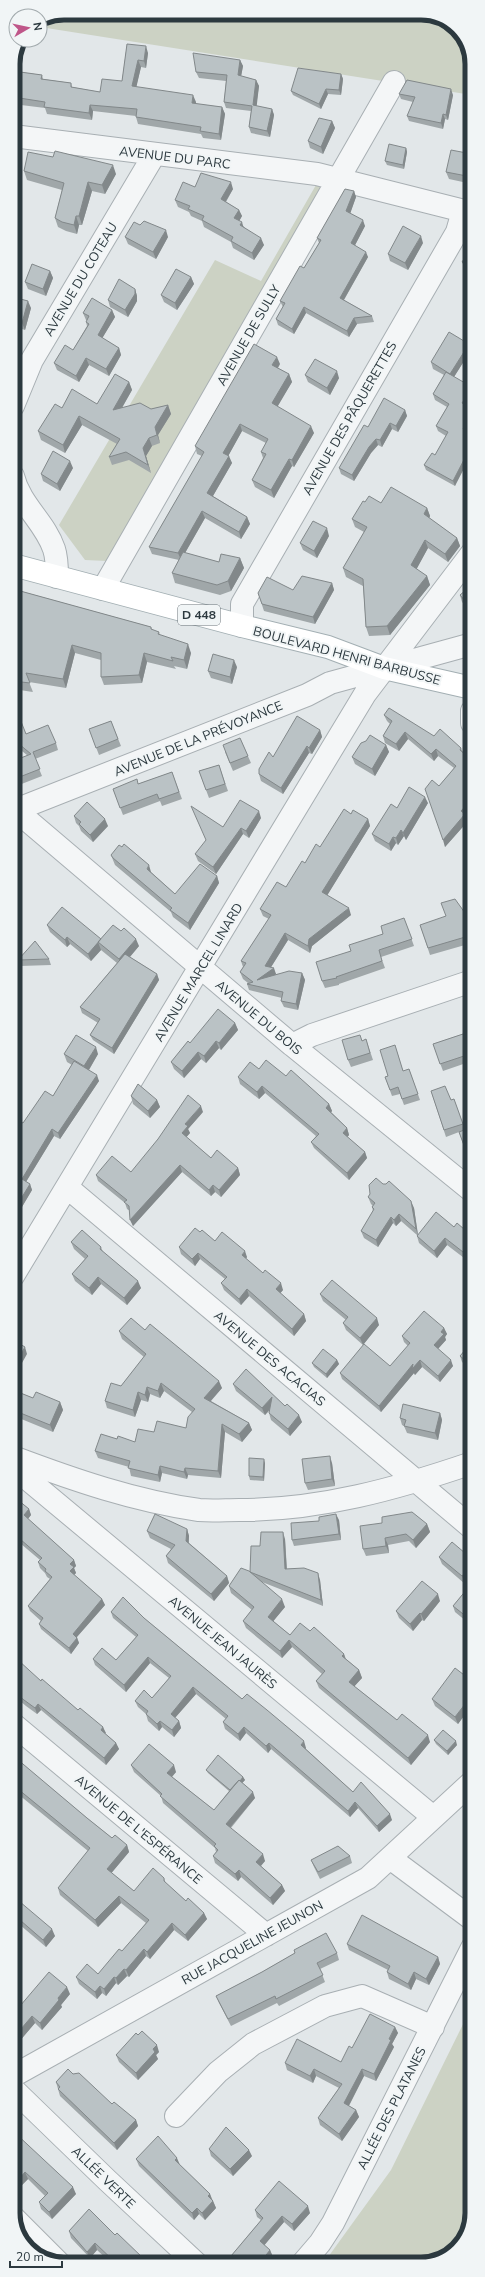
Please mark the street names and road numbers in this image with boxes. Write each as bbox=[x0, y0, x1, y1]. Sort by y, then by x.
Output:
street label: AVENUE DU PARC bbox=[118, 142, 232, 174]
street label: AVENUE DU COTEAU bbox=[40, 219, 122, 340]
street label: AVENUE DE SULLY bbox=[213, 282, 285, 389]
street label: AVENUE DES PÂQUERETTES bbox=[298, 338, 401, 499]
road number: D 448 bbox=[178, 605, 220, 625]
street label: BOULEVARD HENRI BARBUSSE bbox=[251, 622, 442, 690]
street label: AVENUE DE LA PRÉVOYANCE bbox=[111, 696, 285, 781]
street label: AVENUE MARCEL LINARD bbox=[150, 900, 248, 1045]
street label: AVENUE DU BOIS bbox=[211, 976, 305, 1059]
street label: AVENUE DES ACACIAS bbox=[210, 1307, 329, 1411]
street label: AVENUE JEAN JAURÈS bbox=[164, 1591, 281, 1694]
street label: AVENUE DE L'ESPÉRANCE bbox=[71, 1770, 206, 1888]
street label: RUE JACQUELINE JEUNON bbox=[178, 1896, 327, 1989]
street label: ALLÉE DES PLATANES bbox=[352, 2044, 431, 2173]
street label: ALLÉE VERTE bbox=[67, 2142, 140, 2213]

